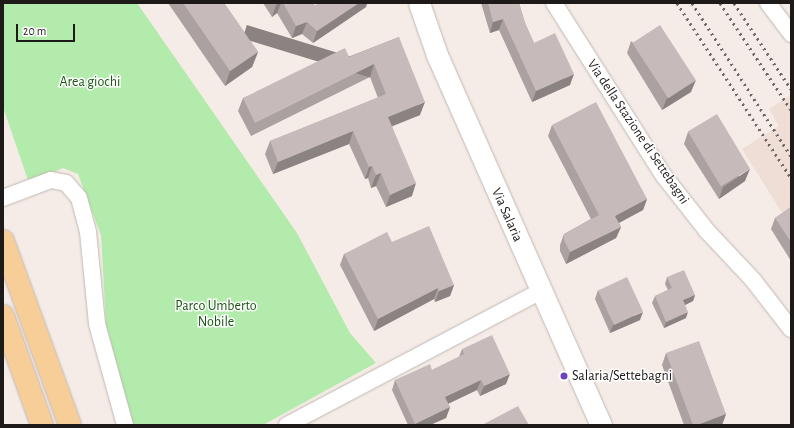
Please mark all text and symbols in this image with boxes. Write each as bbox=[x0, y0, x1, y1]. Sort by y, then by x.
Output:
scale bar bbox=[18, 16, 77, 42]
text: 20 m bbox=[23, 25, 46, 37]
street label: Via della Stazione di Settebagni bbox=[583, 56, 693, 208]
park label: Area giochi bbox=[60, 74, 120, 90]
street label: Via Salaria bbox=[488, 186, 526, 244]
park label: Parco Umberto Nobile bbox=[175, 298, 257, 330]
place label: Salaria/Settebagni bbox=[572, 368, 672, 384]
marker: Salaria/Settebagni bbox=[559, 371, 569, 381]

